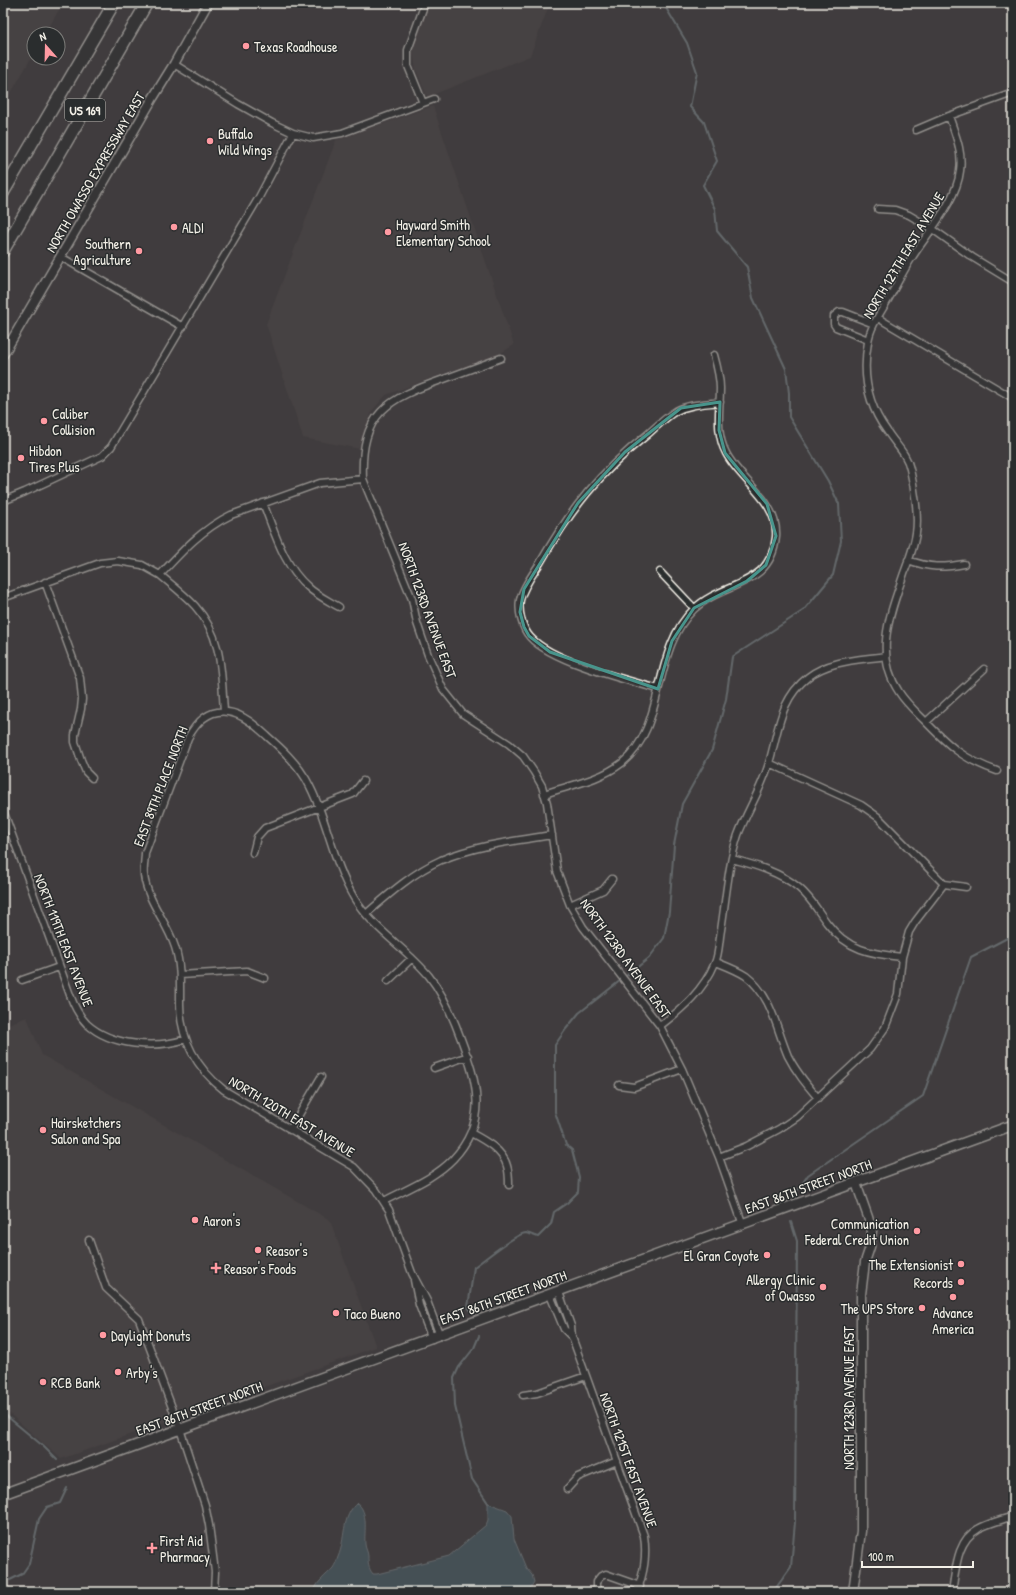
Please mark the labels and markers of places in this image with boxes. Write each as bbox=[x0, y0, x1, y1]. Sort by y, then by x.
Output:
place label: Texas Roadhouse bbox=[254, 37, 338, 56]
marker: Texas Roadhouse bbox=[241, 41, 251, 51]
place label: Buffalo Wild Wings bbox=[218, 124, 272, 160]
marker: Buffalo Wild Wings bbox=[205, 136, 215, 146]
place label: Hayward Smith Elementary School bbox=[396, 215, 491, 251]
place label: ALDI bbox=[182, 218, 204, 237]
marker: ALDI bbox=[169, 222, 179, 232]
marker: Hayward Smith Elementary School bbox=[383, 227, 393, 237]
place label: Southern Agriculture bbox=[73, 234, 131, 270]
marker: Southern Agriculture bbox=[134, 246, 144, 256]
place label: Caliber Collision bbox=[52, 404, 95, 439]
marker: Caliber Collision bbox=[39, 416, 49, 426]
place label: Hibdon Tires Plus bbox=[29, 441, 80, 476]
marker: Hibdon Tires Plus bbox=[16, 453, 26, 463]
place label: Hairsketchers Salon and Spa bbox=[51, 1113, 121, 1149]
marker: Hairsketchers Salon and Spa bbox=[38, 1125, 48, 1135]
place label: Aaron's bbox=[203, 1211, 240, 1230]
place label: Communication Federal Credit Union bbox=[804, 1214, 909, 1249]
marker: Aaron's bbox=[190, 1215, 200, 1225]
marker: Communication Federal Credit Union bbox=[912, 1226, 922, 1236]
place label: Reasor's bbox=[266, 1241, 308, 1260]
marker: Reasor's bbox=[253, 1245, 263, 1255]
place label: El Gran Coyote bbox=[683, 1246, 759, 1266]
marker: El Gran Coyote bbox=[762, 1250, 772, 1260]
place label: The Extensionist bbox=[869, 1255, 953, 1274]
place label: Reasor's Foods bbox=[224, 1259, 296, 1278]
marker: The Extensionist bbox=[956, 1259, 966, 1269]
marker: Reasor's Foods bbox=[211, 1263, 221, 1273]
place label: Allergy Clinic of Owasso bbox=[746, 1270, 816, 1305]
place label: Records bbox=[914, 1273, 953, 1292]
marker: Records bbox=[956, 1277, 966, 1287]
marker: Allergy Clinic of Owasso bbox=[818, 1282, 828, 1292]
marker: Advance America bbox=[948, 1292, 958, 1302]
place label: The UPS Store bbox=[841, 1299, 914, 1318]
marker: The UPS Store bbox=[917, 1303, 927, 1313]
place label: Advance America bbox=[932, 1303, 974, 1338]
place label: Taco Bueno bbox=[344, 1304, 401, 1323]
marker: Taco Bueno bbox=[331, 1308, 341, 1318]
place label: Daylight Donuts bbox=[111, 1326, 191, 1346]
marker: Daylight Donuts bbox=[98, 1330, 108, 1340]
place label: Arby's bbox=[126, 1363, 158, 1383]
marker: Arby's bbox=[113, 1367, 123, 1377]
place label: RCB Bank bbox=[51, 1373, 100, 1392]
marker: RCB Bank bbox=[38, 1377, 48, 1387]
place label: First Aid Pharmacy bbox=[159, 1531, 210, 1567]
marker: First Aid Pharmacy bbox=[147, 1543, 157, 1553]

